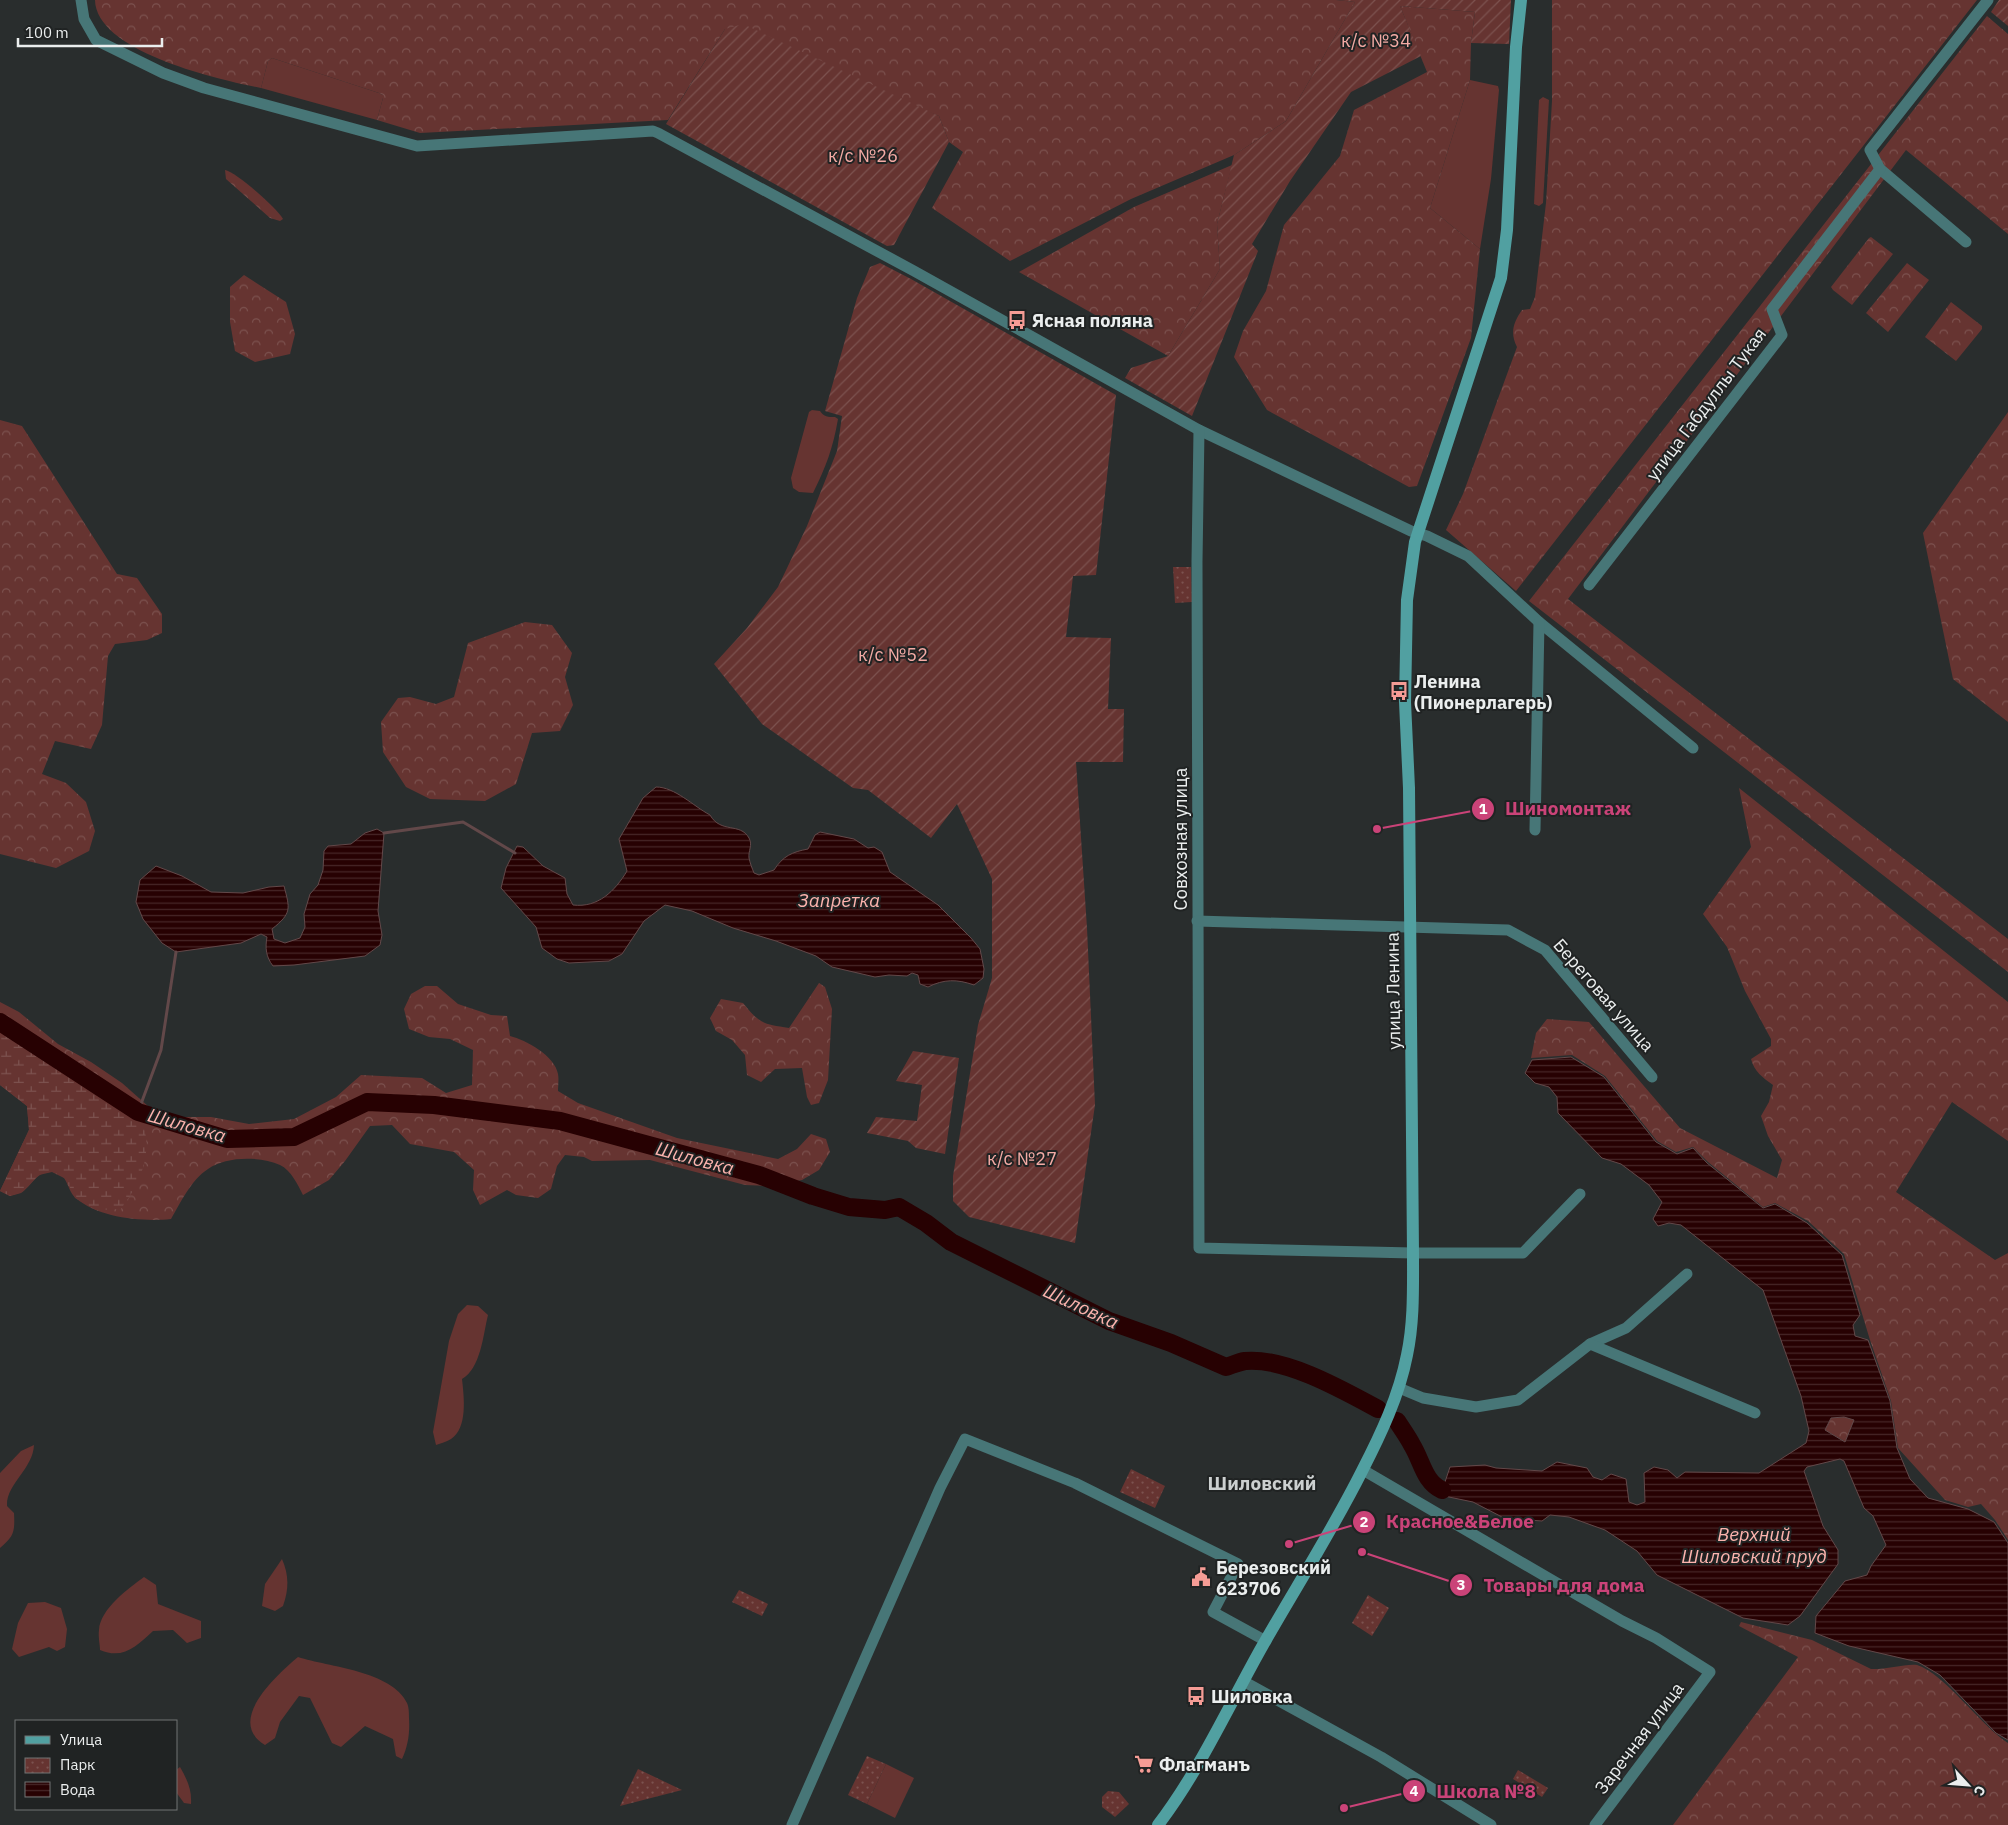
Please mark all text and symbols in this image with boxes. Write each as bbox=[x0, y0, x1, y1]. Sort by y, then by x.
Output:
scale bar bbox=[18, 15, 161, 47]
text: 100 m bbox=[25, 23, 69, 42]
park label: к/с №34 bbox=[1341, 29, 1411, 52]
park label: к/с №26 bbox=[828, 144, 898, 167]
bus stop icon: Ясная поляна bbox=[1006, 309, 1028, 331]
place label: Ясная поляна bbox=[1032, 309, 1153, 332]
street label: улица Габдуллы Тукая bbox=[1641, 323, 1771, 485]
park label: к/с №52 bbox=[858, 643, 928, 666]
place label: Ленина (Пионерлагерь) bbox=[1414, 670, 1552, 714]
bus stop icon: Ленина (Пионерлагерь) bbox=[1388, 680, 1410, 702]
street label: Совхозная улица bbox=[1169, 767, 1192, 910]
callout: Шиномонтаж bbox=[1470, 792, 1641, 826]
text: Шиномонтаж bbox=[1505, 796, 1631, 820]
text: 1 bbox=[1478, 799, 1488, 818]
water label: Запретка bbox=[798, 888, 880, 912]
street label: улица Ленина bbox=[1380, 932, 1406, 1050]
street label: Береговая улица bbox=[1549, 934, 1660, 1057]
water label: Шиловка bbox=[145, 1102, 229, 1148]
water label: Шиловка bbox=[653, 1136, 737, 1180]
park label: к/с №27 bbox=[987, 1147, 1057, 1170]
water label: Шиловка bbox=[1040, 1278, 1122, 1334]
district label: Шиловский bbox=[1208, 1471, 1316, 1495]
callout: Красное&Белое bbox=[1351, 1505, 1544, 1539]
text: Красное&Белое bbox=[1386, 1509, 1534, 1533]
text: 2 bbox=[1359, 1512, 1369, 1531]
water label: Верхний Шиловский пруд bbox=[1681, 1522, 1827, 1568]
place label: Березовский 623706 bbox=[1216, 1556, 1331, 1600]
public building icon: Березовский 623706 bbox=[1190, 1566, 1212, 1588]
callout: Товары для дома bbox=[1448, 1568, 1654, 1602]
text: Товары для дома bbox=[1483, 1573, 1645, 1597]
text: 3 bbox=[1456, 1575, 1466, 1594]
street label: Заречная улица bbox=[1589, 1677, 1689, 1799]
bus stop icon: Шиловка bbox=[1185, 1685, 1207, 1707]
place label: Шиловка bbox=[1211, 1685, 1293, 1708]
legend bbox=[15, 1720, 178, 1810]
text: Улица bbox=[60, 1730, 102, 1749]
supermarket icon: Флагманъ bbox=[1133, 1753, 1155, 1775]
place label: Флагманъ bbox=[1159, 1753, 1250, 1776]
text: Парк bbox=[60, 1755, 95, 1774]
north arrow bbox=[1943, 1760, 1993, 1810]
callout: Школа №8 bbox=[1401, 1774, 1546, 1808]
text: Школа №8 bbox=[1436, 1779, 1536, 1803]
text: Вода bbox=[60, 1780, 95, 1799]
text: 4 bbox=[1409, 1781, 1419, 1800]
text: С bbox=[1970, 1783, 1990, 1799]

